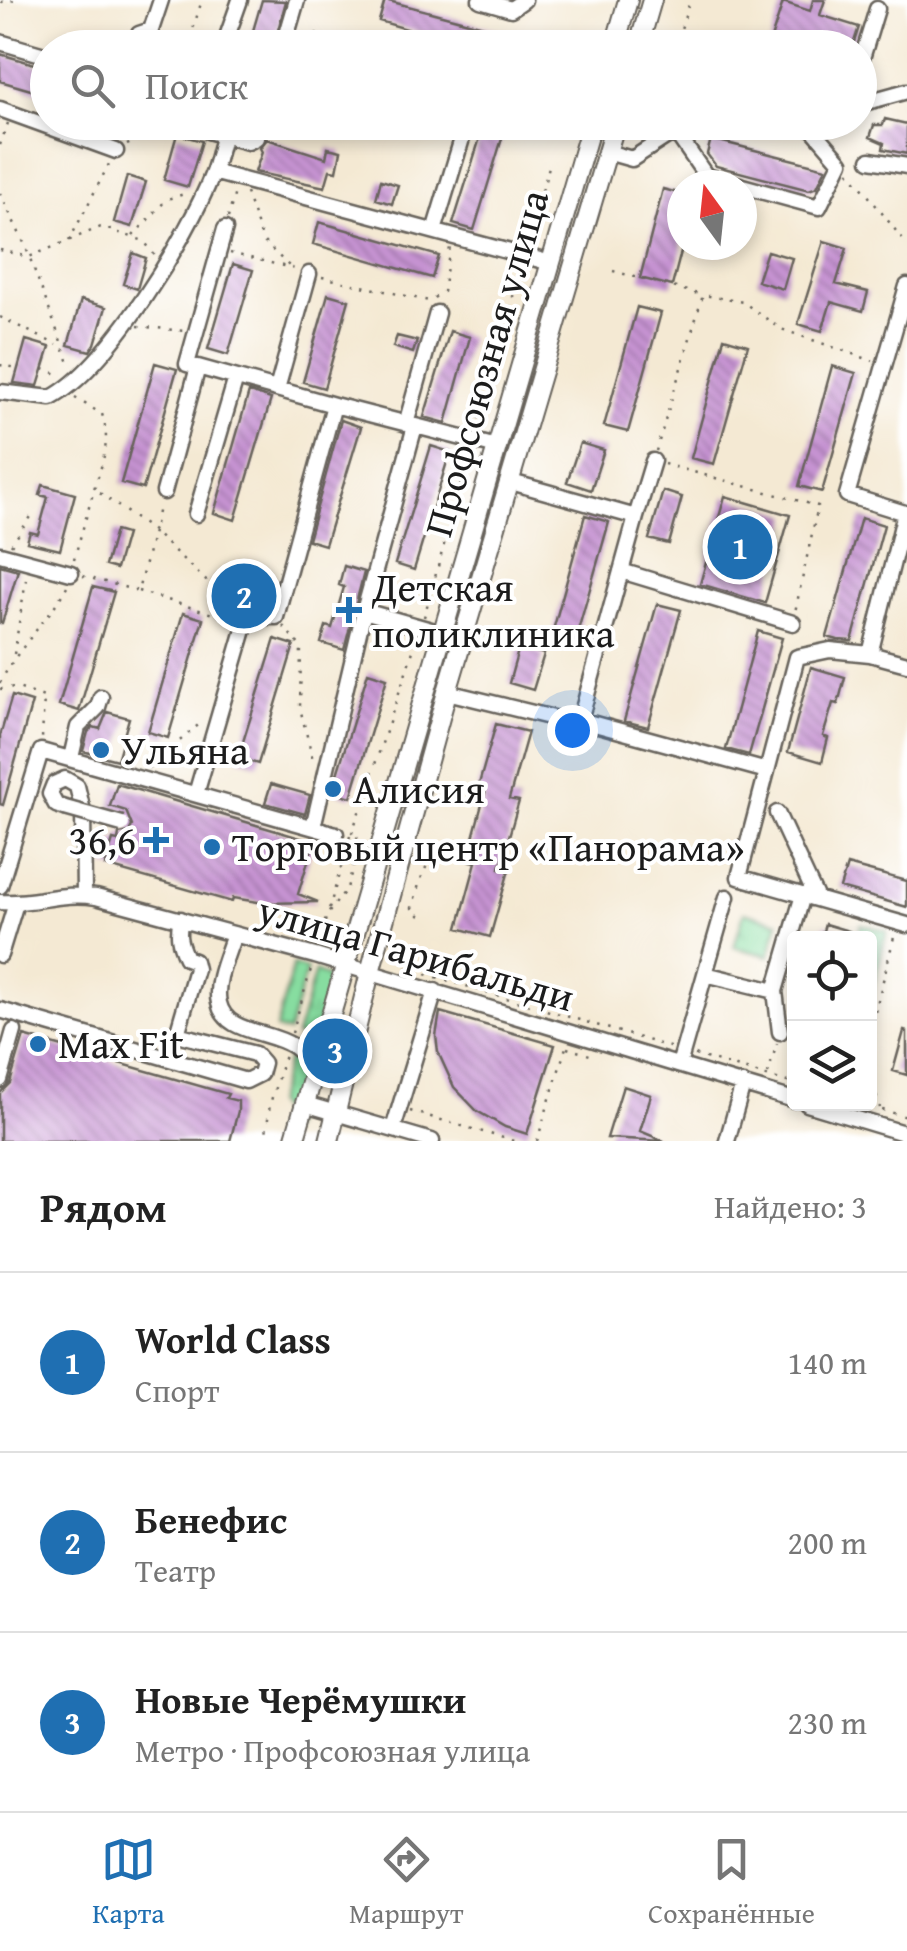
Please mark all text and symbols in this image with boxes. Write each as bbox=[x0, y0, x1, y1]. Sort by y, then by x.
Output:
search box bbox=[30, 30, 877, 140]
text: Поиск bbox=[145, 57, 248, 113]
icon: search bbox=[65, 58, 120, 113]
north arrow bbox=[667, 170, 757, 260]
street label: Профсоюзная улица bbox=[408, 183, 563, 543]
pin: 1 bbox=[708, 510, 772, 584]
place label: Детская поликлиника bbox=[371, 557, 614, 662]
pin: 2 bbox=[212, 558, 276, 634]
marker: Детская поликлиника bbox=[336, 597, 362, 623]
your location bbox=[547, 705, 598, 756]
place label: Ульяна bbox=[121, 720, 249, 779]
marker: Ульяна bbox=[90, 739, 112, 761]
place label: Алисия bbox=[353, 759, 485, 818]
marker: Алисия bbox=[322, 778, 344, 800]
place label: 36,6 bbox=[69, 810, 136, 869]
place label: Торговый центр «Панорама» bbox=[232, 817, 745, 876]
marker: 36,6 bbox=[145, 829, 167, 851]
marker: Торговый центр «Панорама» bbox=[201, 836, 223, 858]
street label: улица Гарибальди bbox=[250, 879, 581, 1026]
map controls bbox=[787, 931, 877, 1111]
button: locate bbox=[787, 931, 877, 1021]
place label: Max Fit bbox=[58, 1014, 184, 1073]
pin: 3 bbox=[302, 1014, 368, 1088]
button: layers bbox=[787, 1021, 877, 1111]
marker: Max Fit bbox=[27, 1033, 49, 1055]
text: Рядом bbox=[40, 1176, 167, 1237]
text: Найдено: 3 bbox=[714, 1183, 867, 1230]
text: World Class bbox=[135, 1311, 331, 1367]
text: 1 bbox=[64, 1339, 81, 1386]
text: 140 m bbox=[788, 1339, 867, 1386]
text: Спорт bbox=[135, 1367, 219, 1414]
text: Бенефис bbox=[135, 1491, 287, 1547]
text: 2 bbox=[64, 1519, 81, 1566]
text: 200 m bbox=[788, 1519, 867, 1566]
text: Театр bbox=[135, 1547, 216, 1594]
text: Новые Черёмушки bbox=[135, 1671, 466, 1727]
text: 3 bbox=[64, 1699, 81, 1746]
text: 230 m bbox=[788, 1699, 867, 1746]
text: Метро · Профсоюзная улица bbox=[135, 1727, 530, 1774]
tab: Карта bbox=[92, 1832, 165, 1933]
tab: Маршрут bbox=[349, 1832, 464, 1933]
tab: Сохранённые bbox=[648, 1832, 815, 1933]

